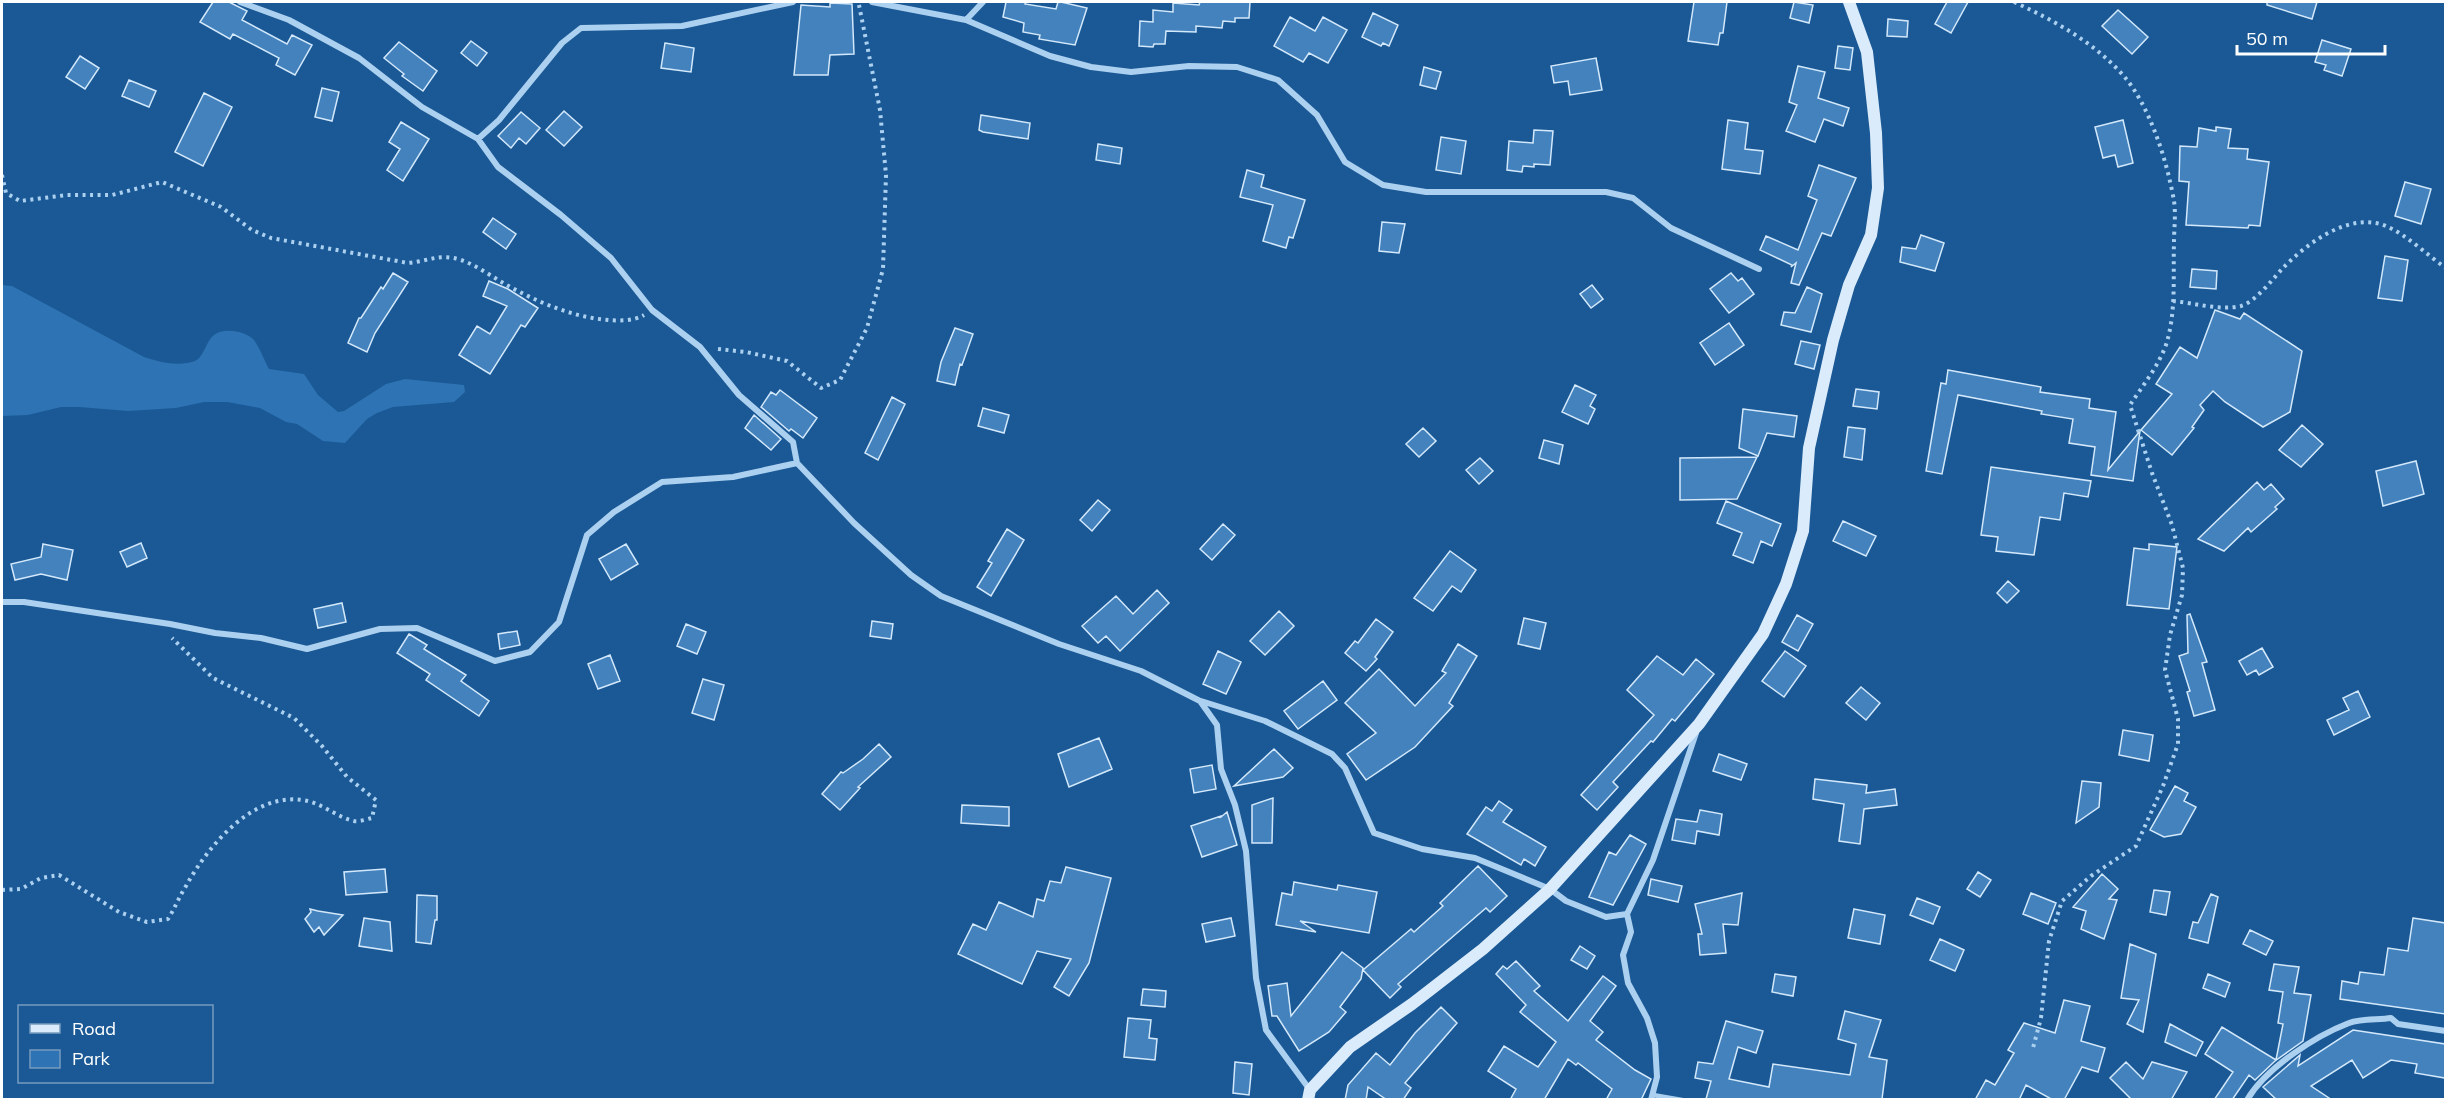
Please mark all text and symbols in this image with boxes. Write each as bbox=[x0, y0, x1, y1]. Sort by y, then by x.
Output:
scale bar bbox=[2237, 18, 2386, 56]
text: 50 m bbox=[2246, 27, 2288, 50]
legend bbox=[18, 1005, 213, 1083]
text: Road bbox=[72, 1017, 116, 1040]
text: Park bbox=[72, 1047, 111, 1070]

